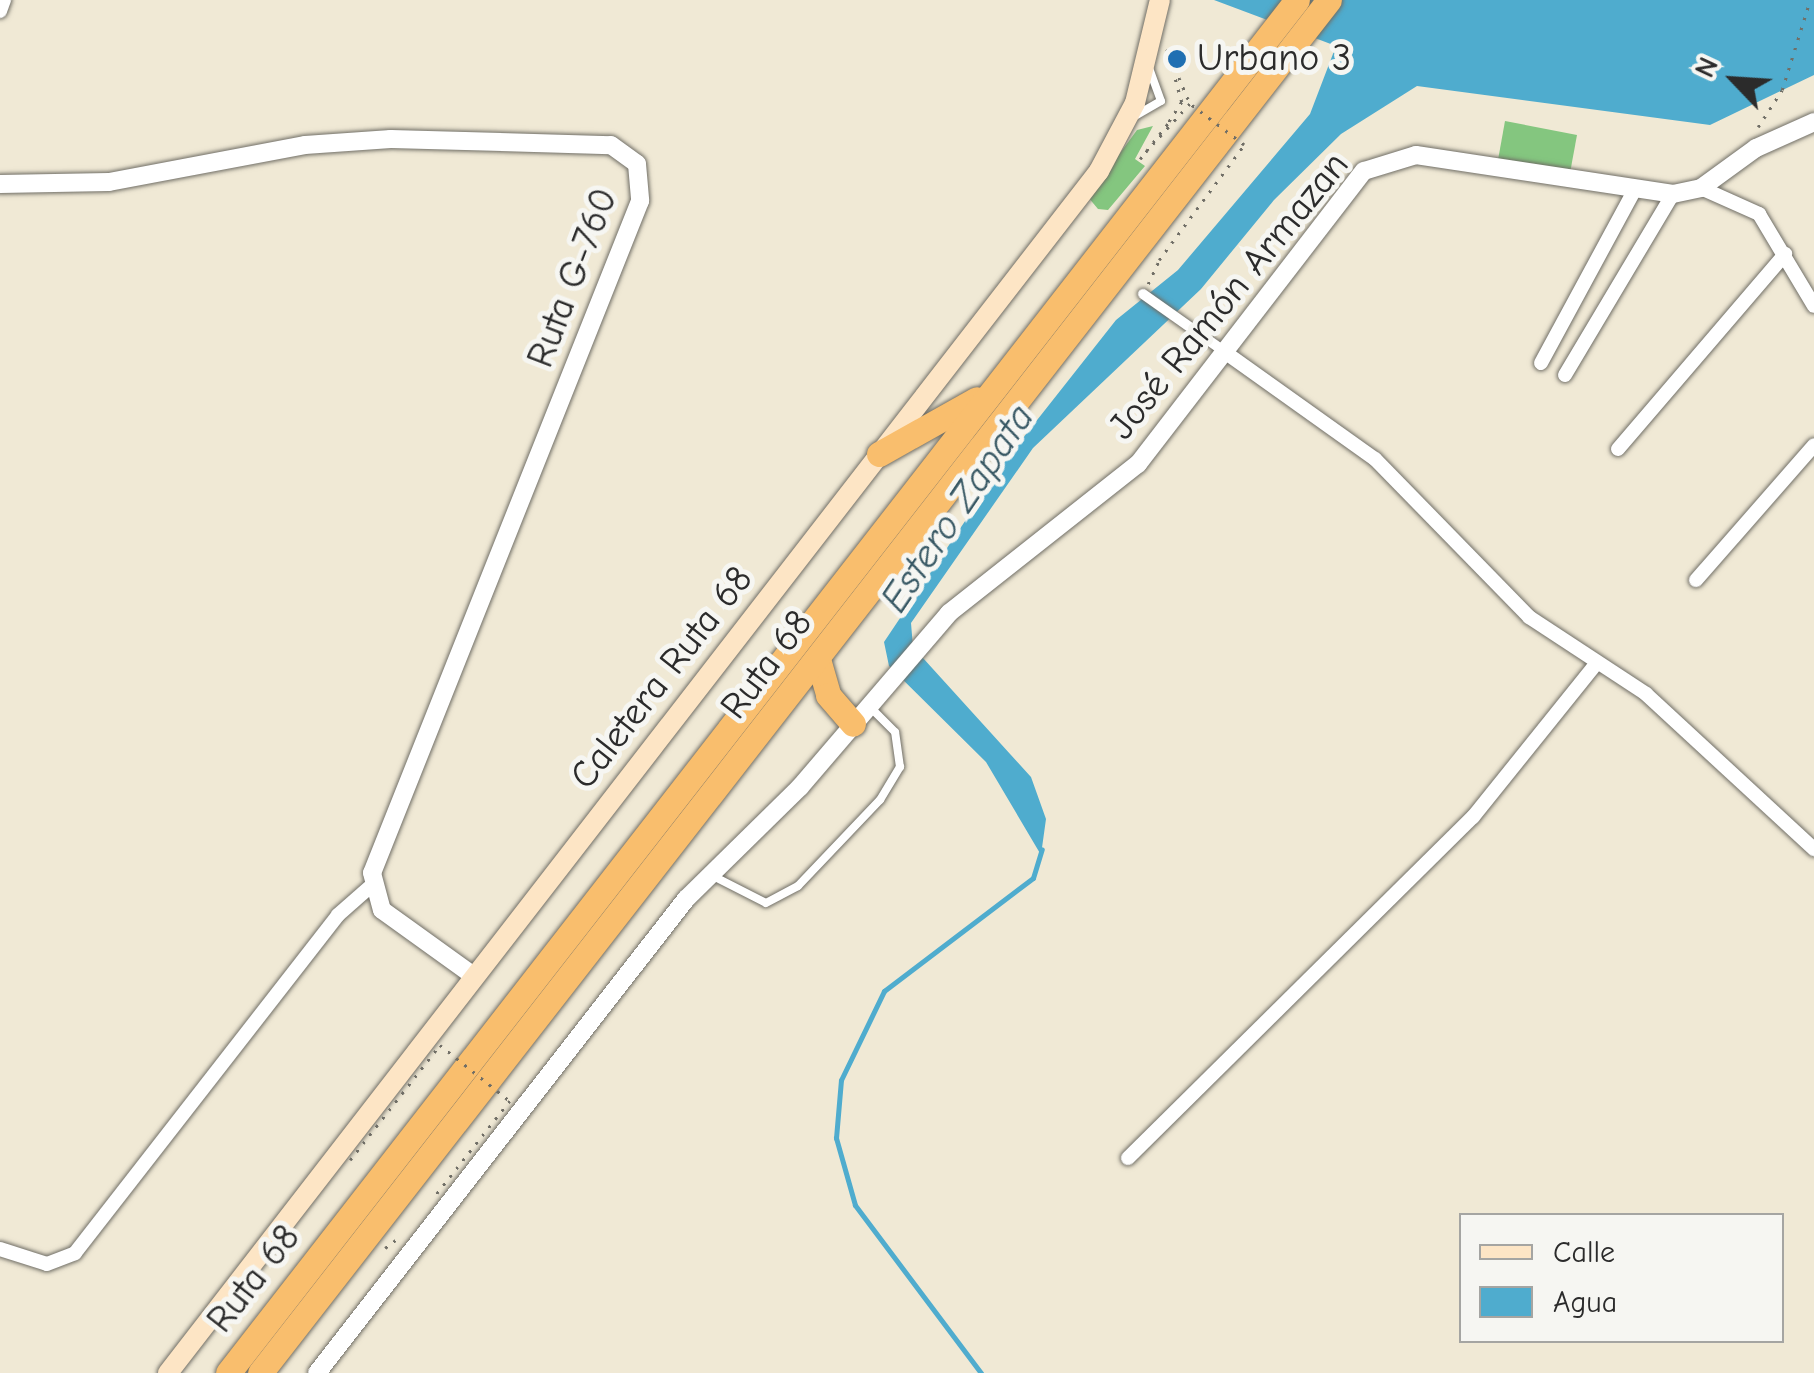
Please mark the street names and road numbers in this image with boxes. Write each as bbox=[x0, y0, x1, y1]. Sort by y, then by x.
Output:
street label: José Ramón Armazan bbox=[1099, 143, 1359, 449]
street label: Ruta G-760 bbox=[518, 182, 628, 374]
street label: Caletera Ruta 68 bbox=[561, 558, 763, 798]
street label: Ruta 68 bbox=[711, 602, 823, 728]
street label: Ruta 68 bbox=[198, 1216, 310, 1342]

